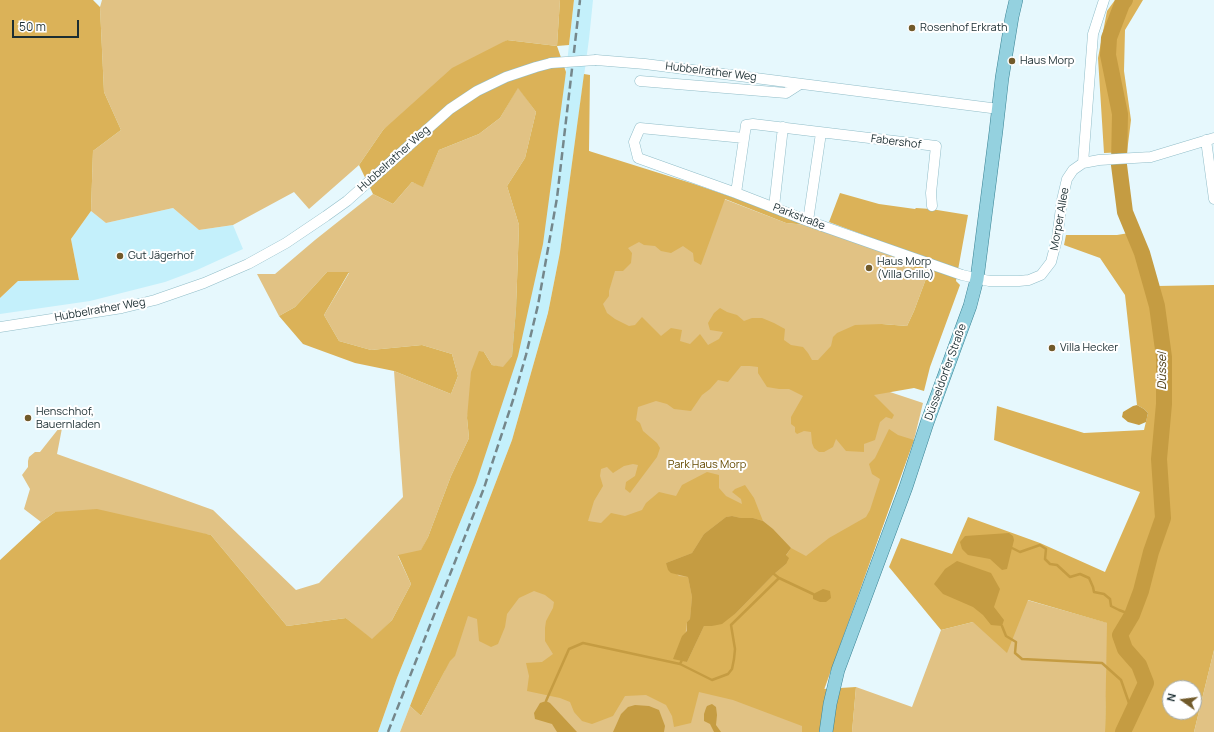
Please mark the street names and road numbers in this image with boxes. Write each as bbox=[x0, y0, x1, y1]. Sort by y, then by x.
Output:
street label: Hubbelrather Weg bbox=[665, 60, 757, 84]
street label: Hubbelrather Weg bbox=[355, 123, 433, 195]
street label: Fabershof bbox=[870, 132, 922, 152]
street label: Morper Allee bbox=[1048, 186, 1072, 252]
street label: Parkstraße bbox=[771, 201, 827, 233]
street label: Hubbelrather Weg bbox=[54, 296, 146, 324]
street label: Düsseldorfer Straße bbox=[922, 322, 970, 422]

